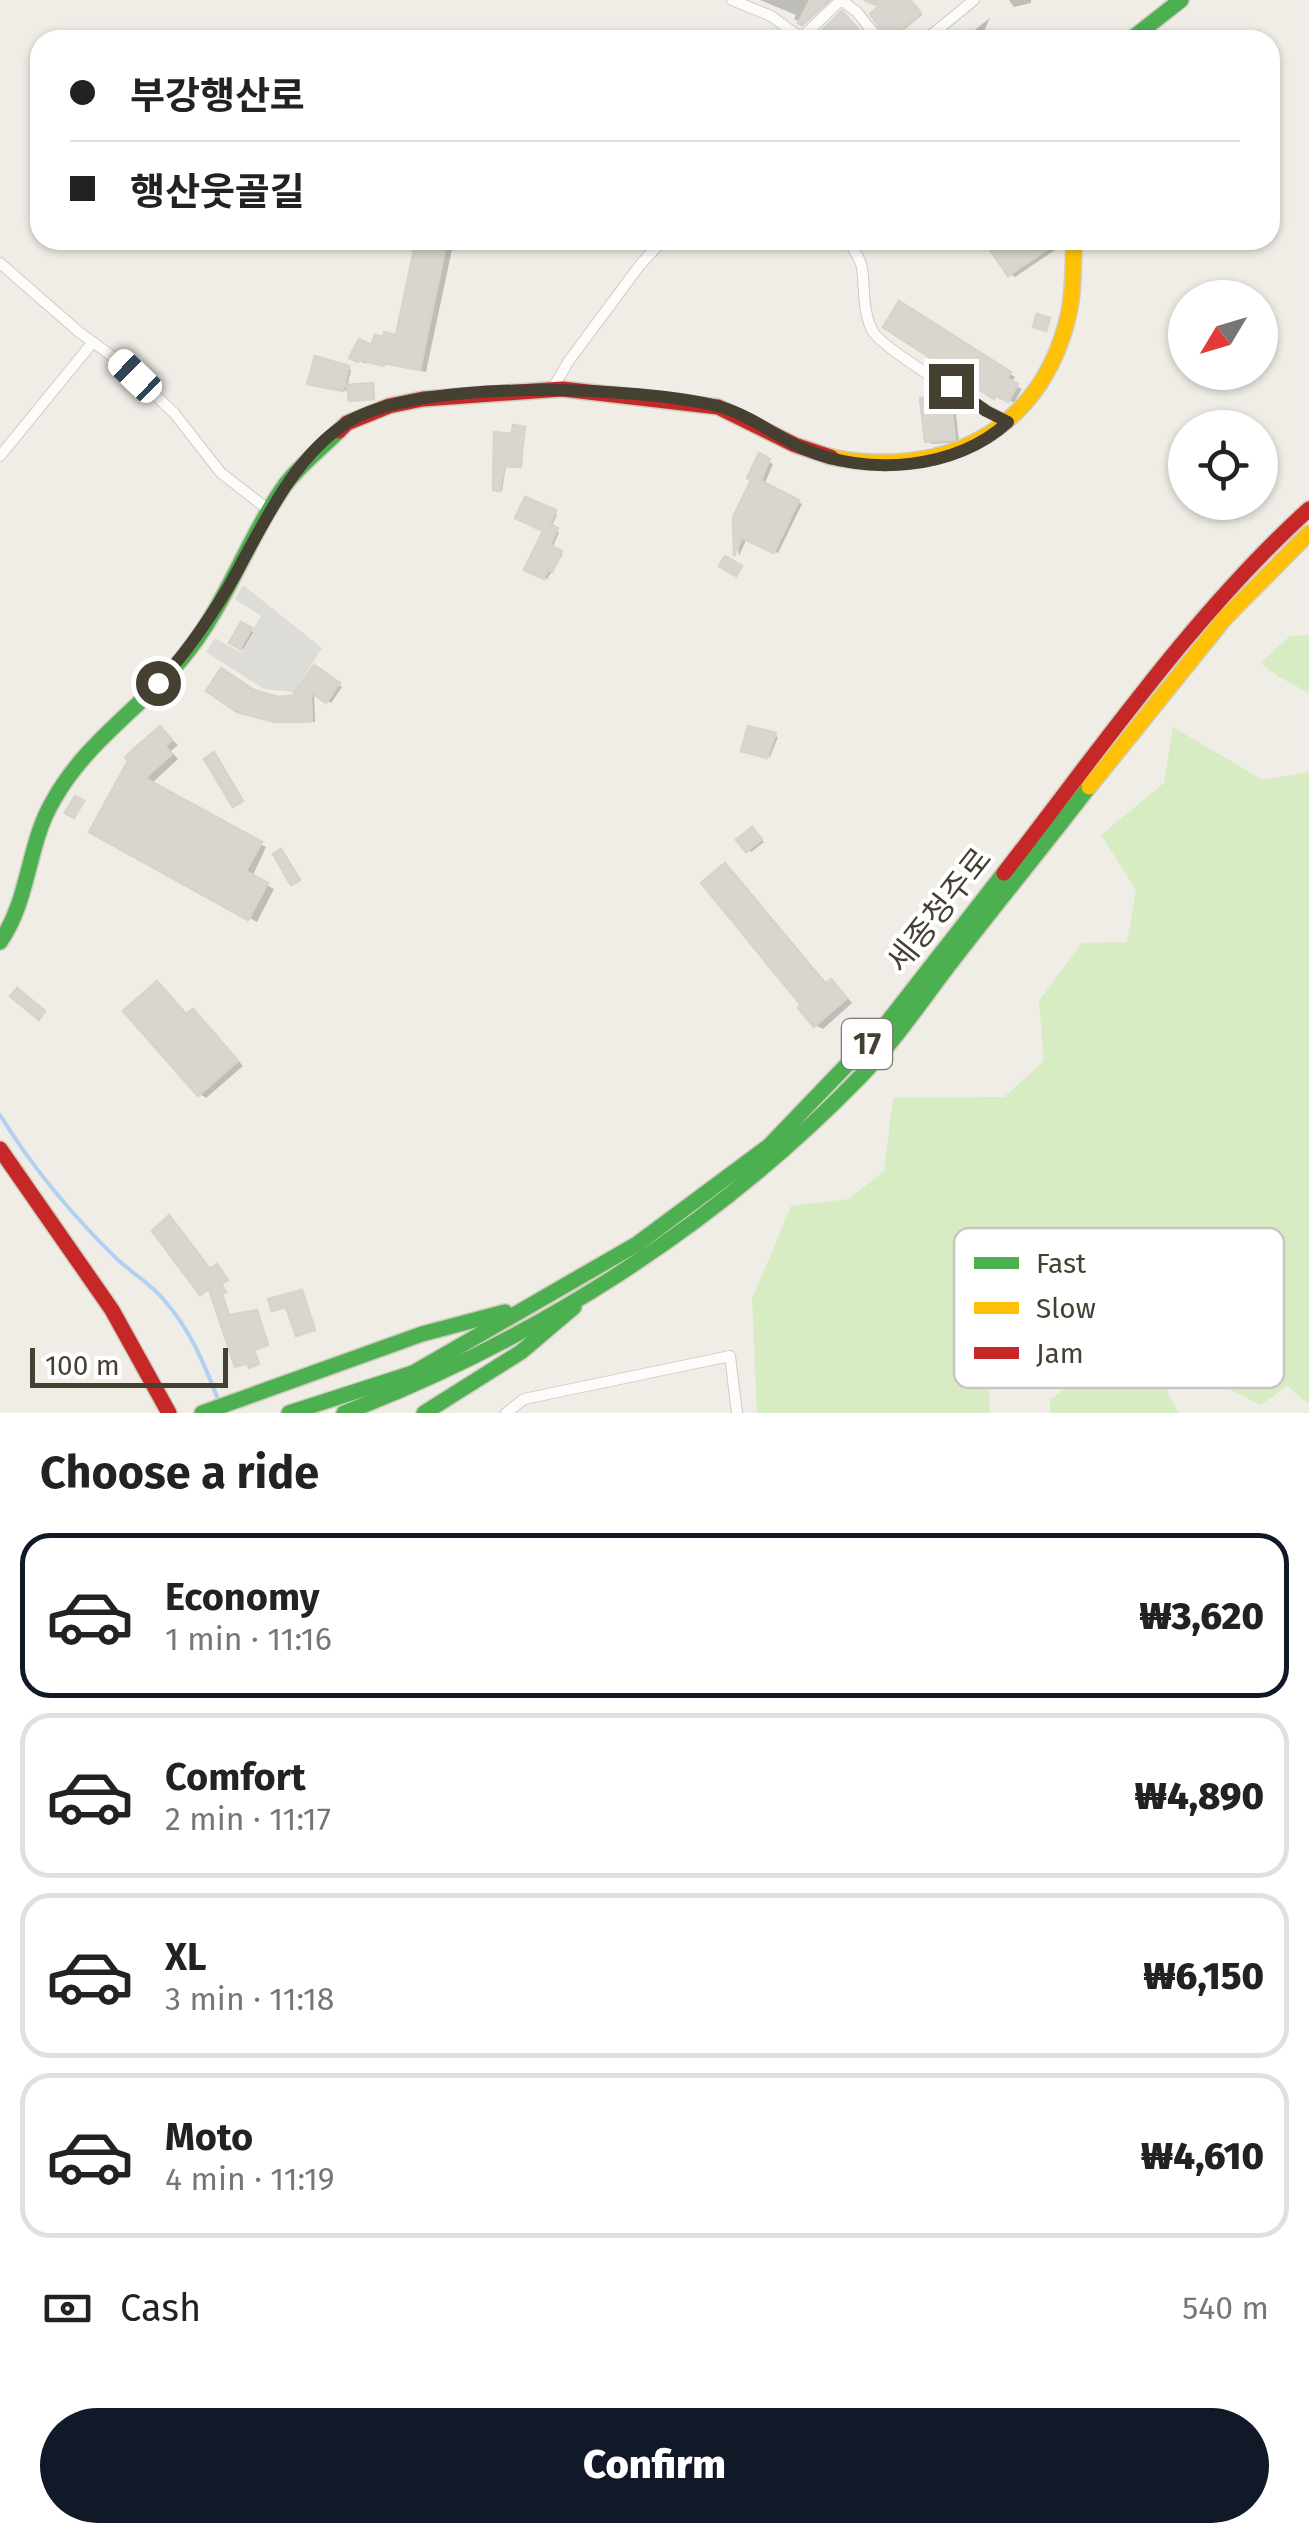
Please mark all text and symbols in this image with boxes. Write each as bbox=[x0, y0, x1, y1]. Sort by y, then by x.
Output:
text: 부강행산로 bbox=[130, 73, 305, 119]
text: 행산웃골길 bbox=[130, 169, 305, 215]
north arrow bbox=[1168, 280, 1278, 390]
map controls bbox=[1168, 280, 1278, 520]
car bbox=[103, 344, 167, 408]
route end bbox=[929, 364, 974, 409]
button: locate bbox=[1168, 410, 1278, 520]
route start bbox=[136, 661, 181, 706]
street label: 세종청주로 bbox=[879, 840, 999, 980]
road number: 17 bbox=[842, 1019, 892, 1069]
legend bbox=[954, 1228, 1284, 1388]
text: Fast bbox=[1036, 1247, 1087, 1280]
text: Slow bbox=[1036, 1292, 1096, 1325]
text: Jam bbox=[1036, 1337, 1084, 1370]
scale bar bbox=[30, 1343, 228, 1388]
text: 100 m bbox=[45, 1349, 120, 1382]
text: Choose a ride bbox=[40, 1446, 319, 1500]
icon: car bbox=[45, 1571, 135, 1661]
text: Economy bbox=[165, 1574, 320, 1620]
text: ₩3,620 bbox=[1139, 1593, 1264, 1639]
text: 1 min · 11:16 bbox=[165, 1620, 332, 1658]
icon: car bbox=[45, 1751, 135, 1841]
text: Comfort bbox=[165, 1754, 306, 1800]
text: ₩4,890 bbox=[1134, 1773, 1264, 1819]
text: 2 min · 11:17 bbox=[165, 1800, 331, 1838]
icon: car bbox=[45, 1931, 135, 2021]
text: XL bbox=[165, 1934, 207, 1980]
text: ₩6,150 bbox=[1143, 1953, 1264, 1999]
text: 3 min · 11:18 bbox=[165, 1980, 334, 2018]
icon: car bbox=[45, 2111, 135, 2201]
text: Moto bbox=[165, 2114, 253, 2160]
text: ₩4,610 bbox=[1141, 2133, 1264, 2179]
text: 4 min · 11:19 bbox=[165, 2160, 335, 2198]
icon: cash bbox=[40, 2281, 95, 2336]
text: Cash bbox=[120, 2285, 201, 2331]
text: 540 m bbox=[1182, 2289, 1269, 2327]
button: Confirm bbox=[40, 2408, 1269, 2523]

